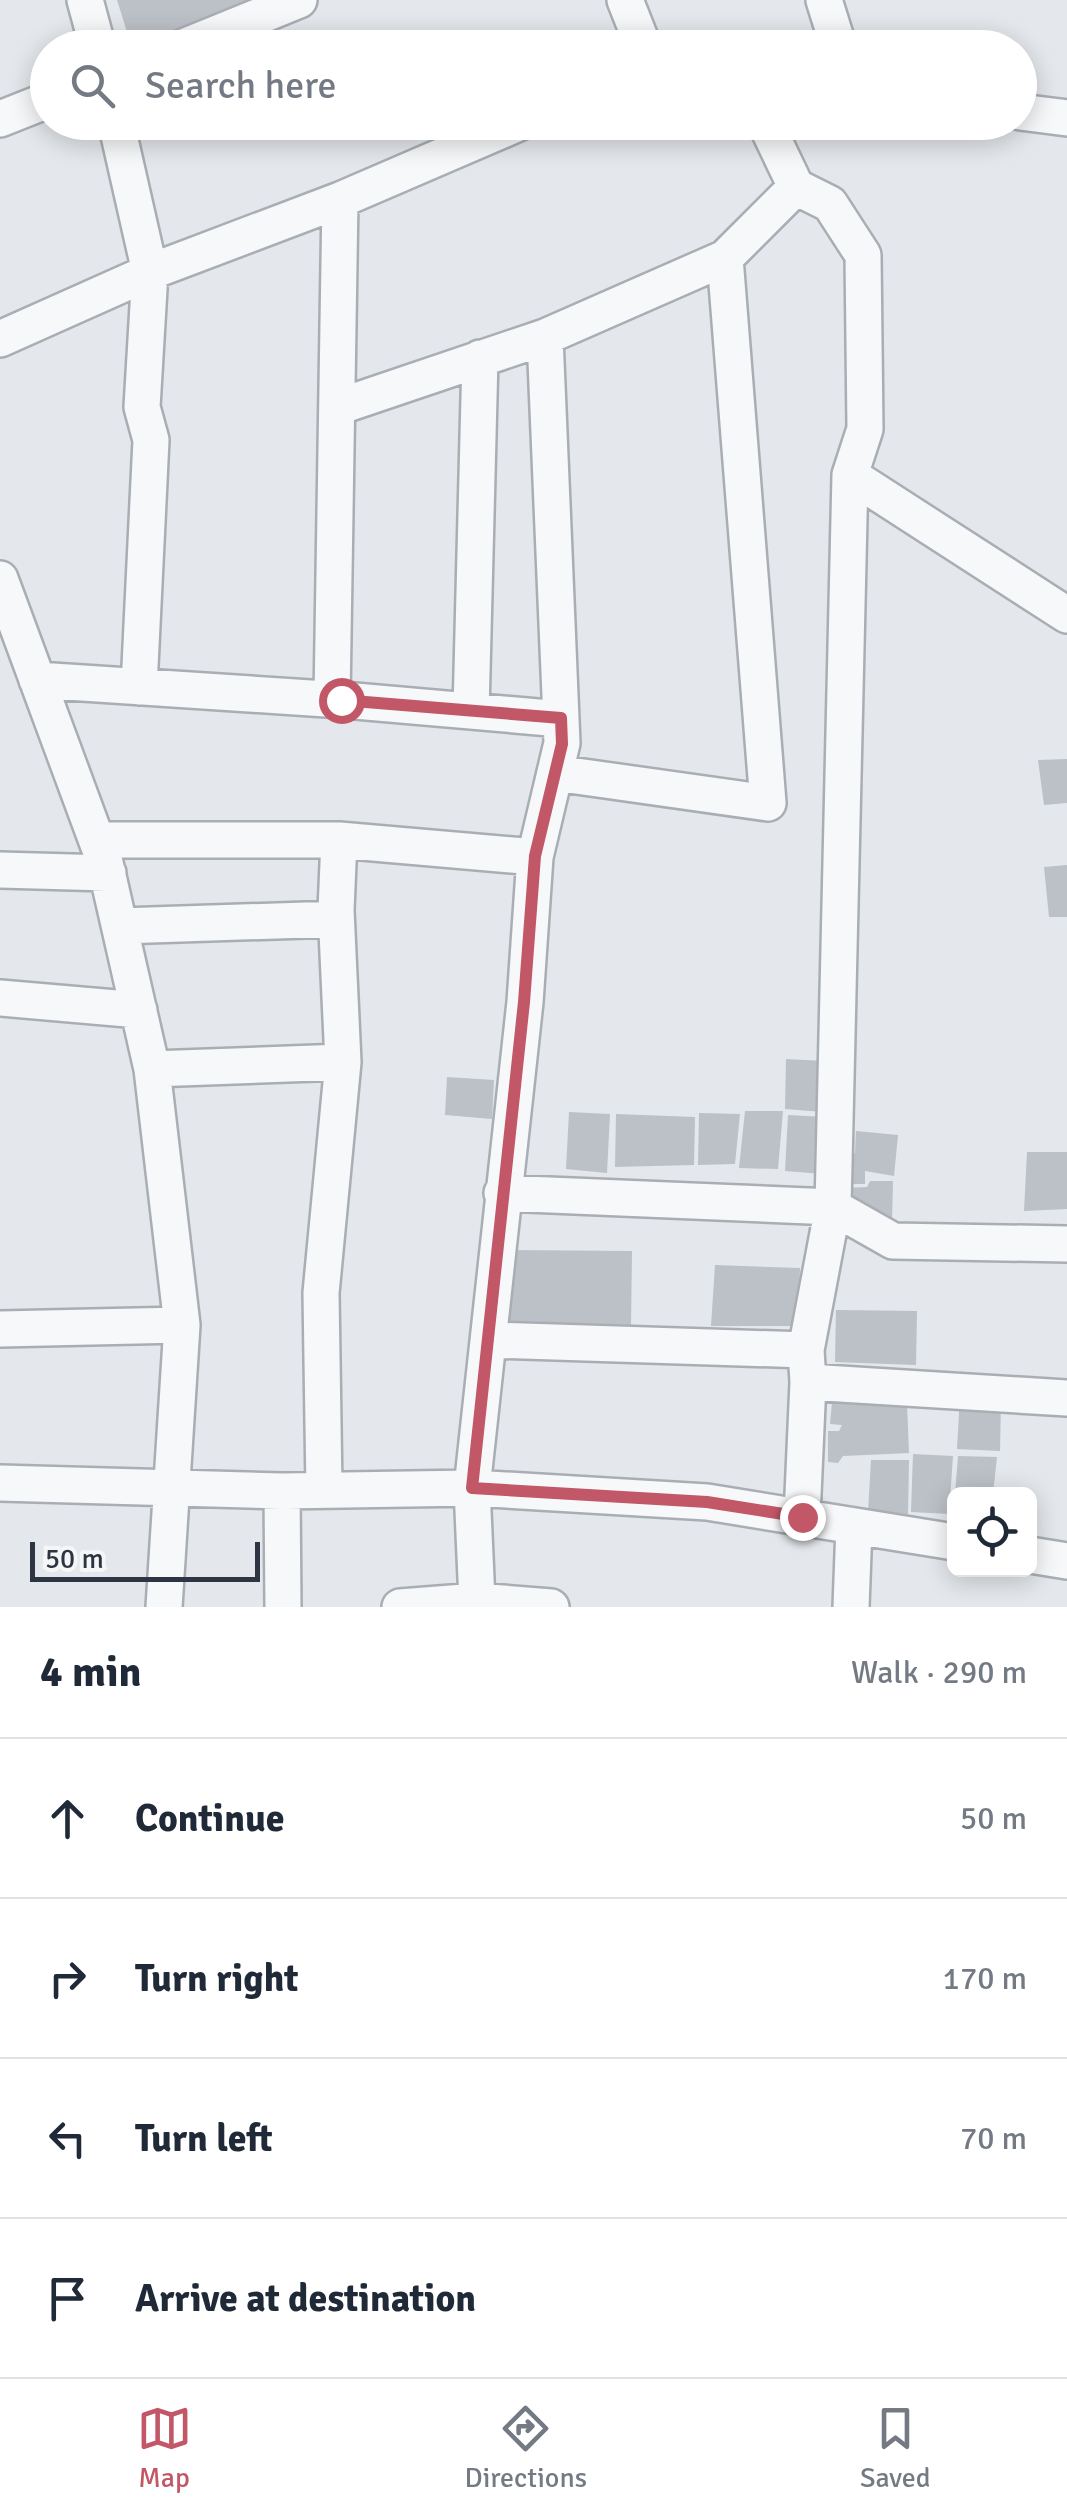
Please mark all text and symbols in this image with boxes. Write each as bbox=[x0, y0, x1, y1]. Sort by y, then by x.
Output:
search box bbox=[30, 30, 1037, 140]
icon: search bbox=[65, 58, 120, 113]
text: Search here bbox=[145, 62, 337, 109]
route start bbox=[319, 678, 365, 724]
map controls bbox=[947, 1487, 1037, 1577]
button: locate bbox=[947, 1487, 1037, 1577]
route end bbox=[780, 1495, 826, 1541]
scale bar bbox=[30, 1537, 260, 1582]
text: 50 m bbox=[45, 1542, 104, 1576]
text: 4 min bbox=[40, 1647, 141, 1698]
text: Walk · 290 m bbox=[851, 1653, 1027, 1692]
icon: ahead bbox=[40, 1791, 95, 1846]
text: Continue bbox=[135, 1795, 285, 1842]
text: 50 m bbox=[960, 1799, 1027, 1838]
icon: right bbox=[40, 1951, 95, 2006]
text: Turn right bbox=[135, 1955, 299, 2002]
text: 170 m bbox=[943, 1959, 1027, 1998]
icon: left bbox=[40, 2111, 95, 2166]
text: Turn left bbox=[135, 2115, 273, 2162]
text: 70 m bbox=[960, 2119, 1027, 2158]
icon: arrive bbox=[40, 2271, 95, 2326]
text: Arrive at destination bbox=[135, 2275, 476, 2322]
tab: Map bbox=[137, 2401, 192, 2495]
tab: Directions bbox=[465, 2401, 587, 2495]
tab: Saved bbox=[860, 2401, 930, 2495]

